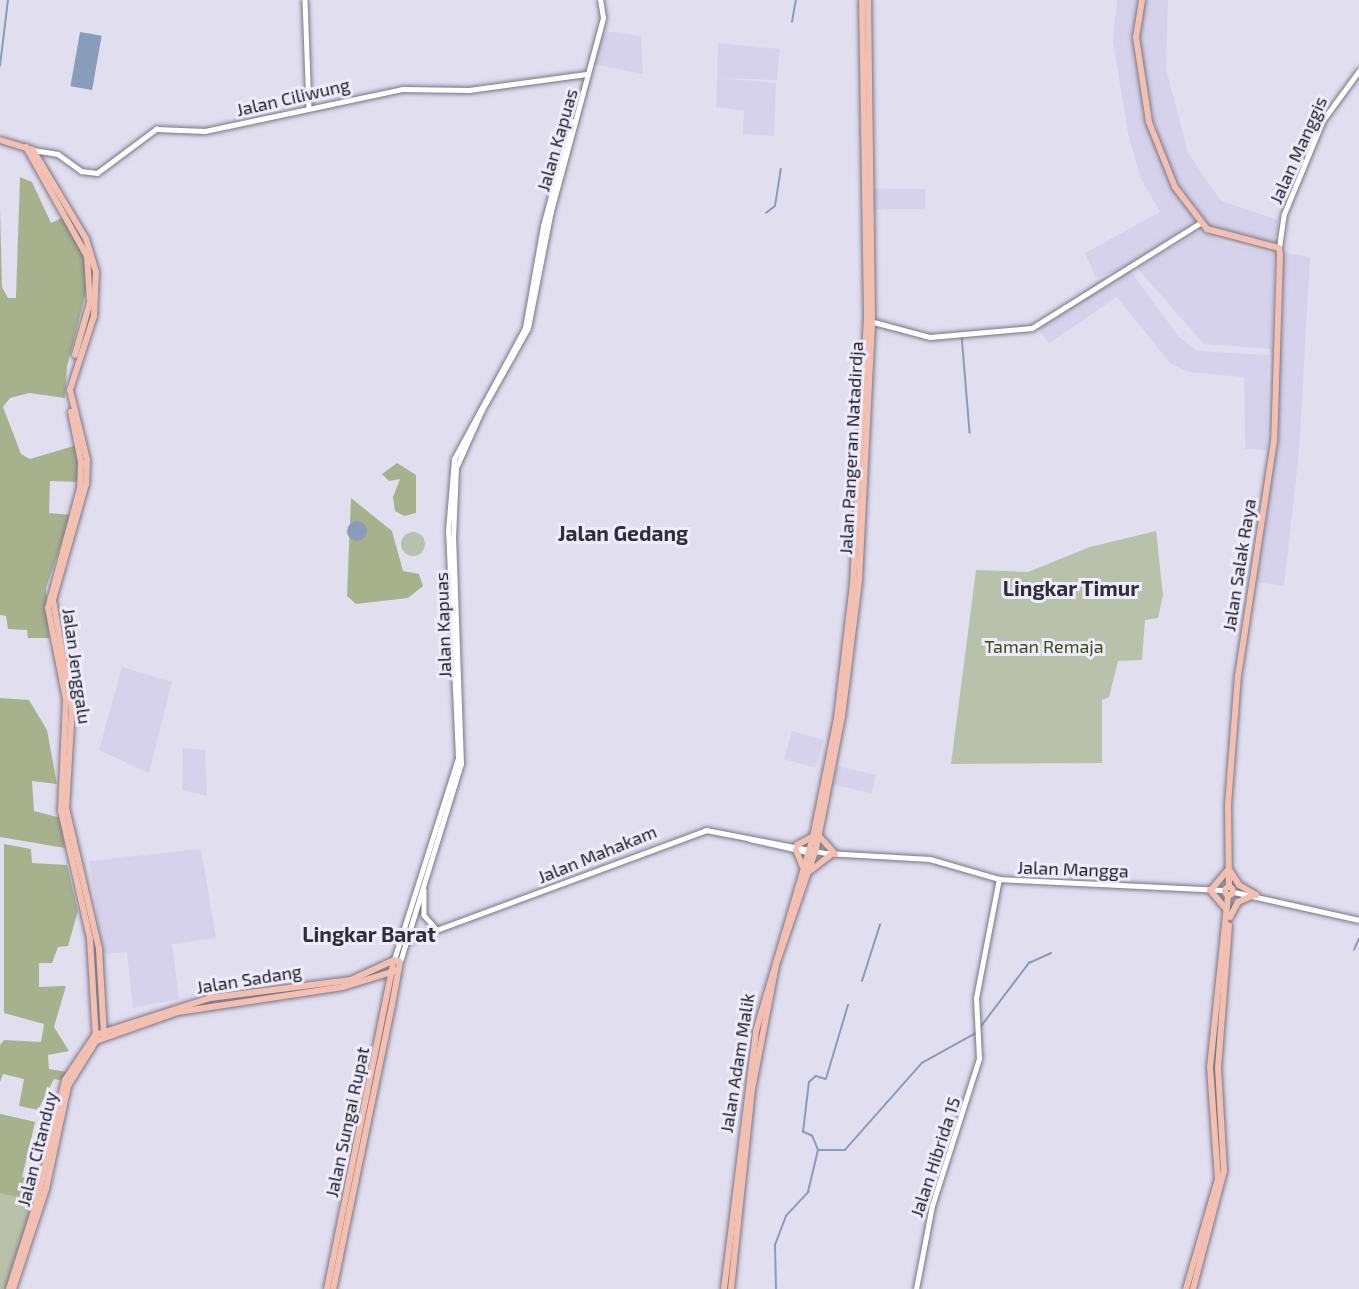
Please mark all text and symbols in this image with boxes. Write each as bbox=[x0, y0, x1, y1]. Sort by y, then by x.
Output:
street label: Jalan Ciliwung bbox=[234, 73, 352, 121]
street label: Jalan Kapuas bbox=[532, 86, 582, 194]
street label: Jalan Manggis bbox=[1265, 93, 1331, 207]
street label: Jalan Pangeran Natadirdja bbox=[835, 341, 867, 555]
street label: Jalan Salak Raya bbox=[1218, 497, 1260, 633]
district label: Jalan Gedang bbox=[558, 520, 688, 546]
street label: Jalan Kapuas bbox=[430, 572, 456, 678]
district label: Lingkar Timur bbox=[1002, 575, 1140, 601]
street label: Jalan Jenggalu bbox=[58, 606, 96, 726]
park label: Taman Remaja bbox=[984, 635, 1104, 657]
street label: Jalan Mahakam bbox=[534, 820, 660, 888]
street label: Jalan Mangga bbox=[1017, 856, 1129, 882]
district label: Lingkar Barat bbox=[302, 921, 436, 947]
street label: Jalan Sadang bbox=[195, 960, 303, 998]
street label: Jalan Adam Malik bbox=[715, 991, 759, 1135]
street label: Jalan Sungai Rupat bbox=[320, 1045, 374, 1199]
street label: Jalan Citanduy bbox=[12, 1089, 62, 1209]
street label: Jalan Hibrida 15 bbox=[905, 1094, 965, 1220]

